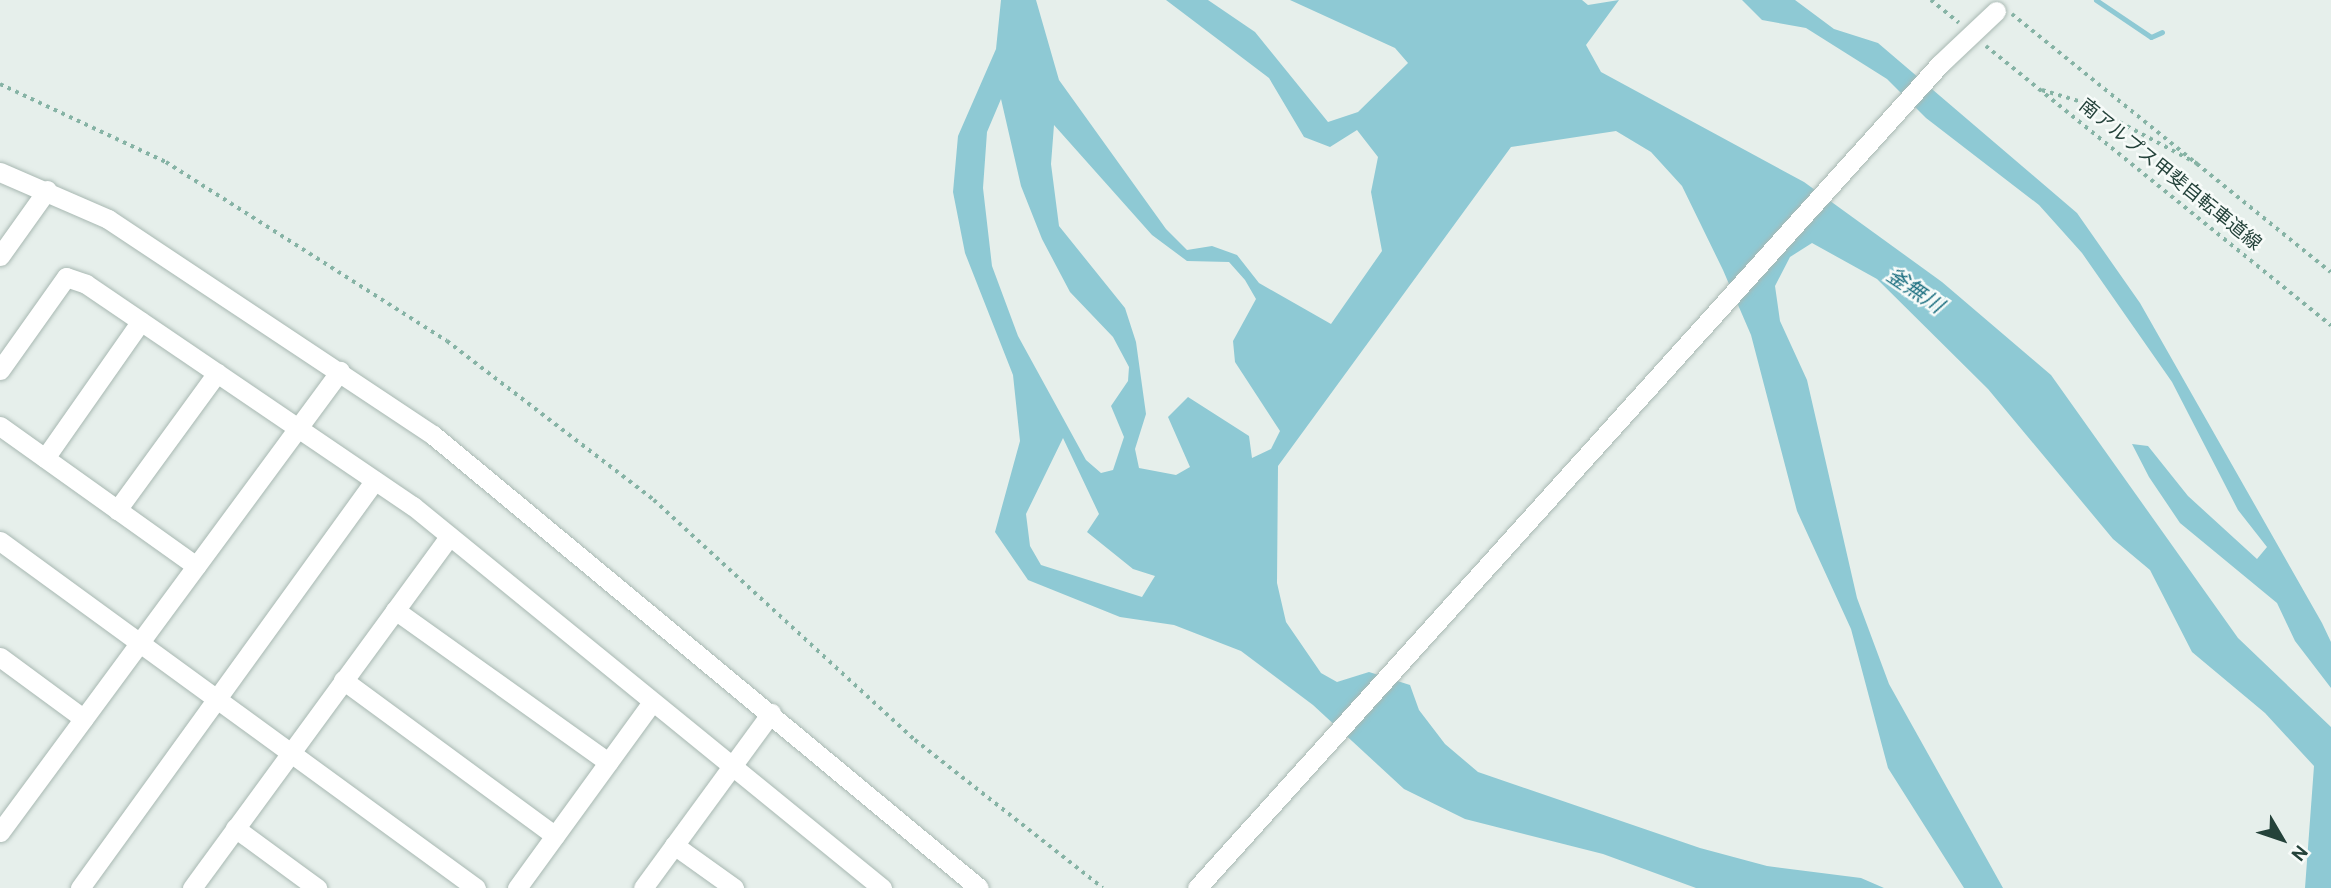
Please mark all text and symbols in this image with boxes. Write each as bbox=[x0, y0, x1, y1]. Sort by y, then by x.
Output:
street label: 南アルプス甲斐自転車道線 bbox=[2073, 95, 2265, 257]
water label: 釜無川 bbox=[1881, 264, 1947, 320]
north arrow bbox=[2247, 804, 2317, 874]
text: N bbox=[2285, 839, 2312, 865]

